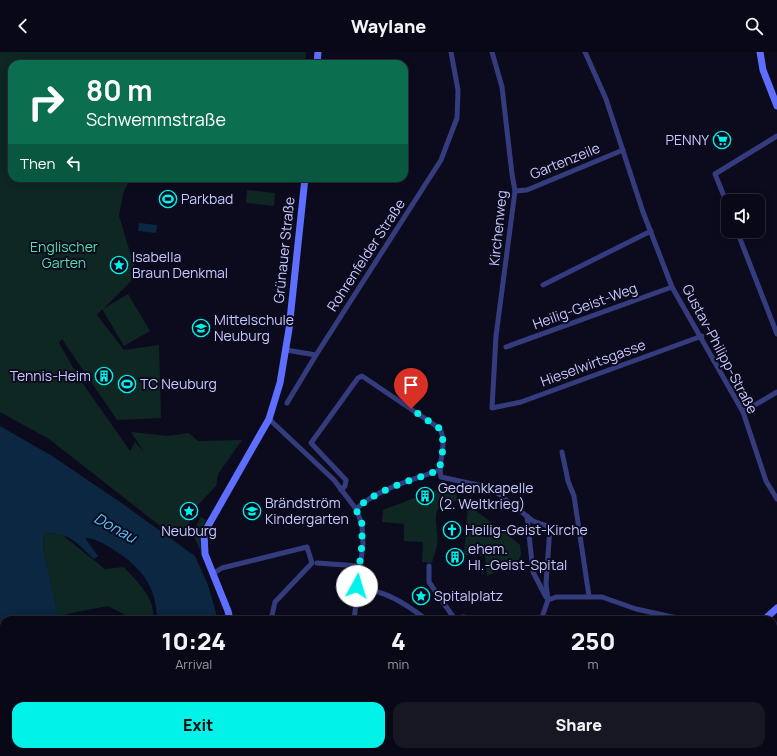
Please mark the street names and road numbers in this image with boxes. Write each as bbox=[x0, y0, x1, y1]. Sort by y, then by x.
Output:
street label: Gartenzeile bbox=[527, 138, 603, 183]
street label: Kirchenweg bbox=[484, 189, 511, 267]
street label: Rohrenfelder Straße bbox=[322, 195, 409, 315]
street label: Grünauer Straße bbox=[268, 196, 299, 304]
street label: Heilig-Geist-Weg bbox=[530, 278, 640, 333]
street label: Gustav-Philipp-Straße bbox=[678, 281, 763, 417]
street label: Hieselwirtsgasse bbox=[538, 335, 648, 390]

